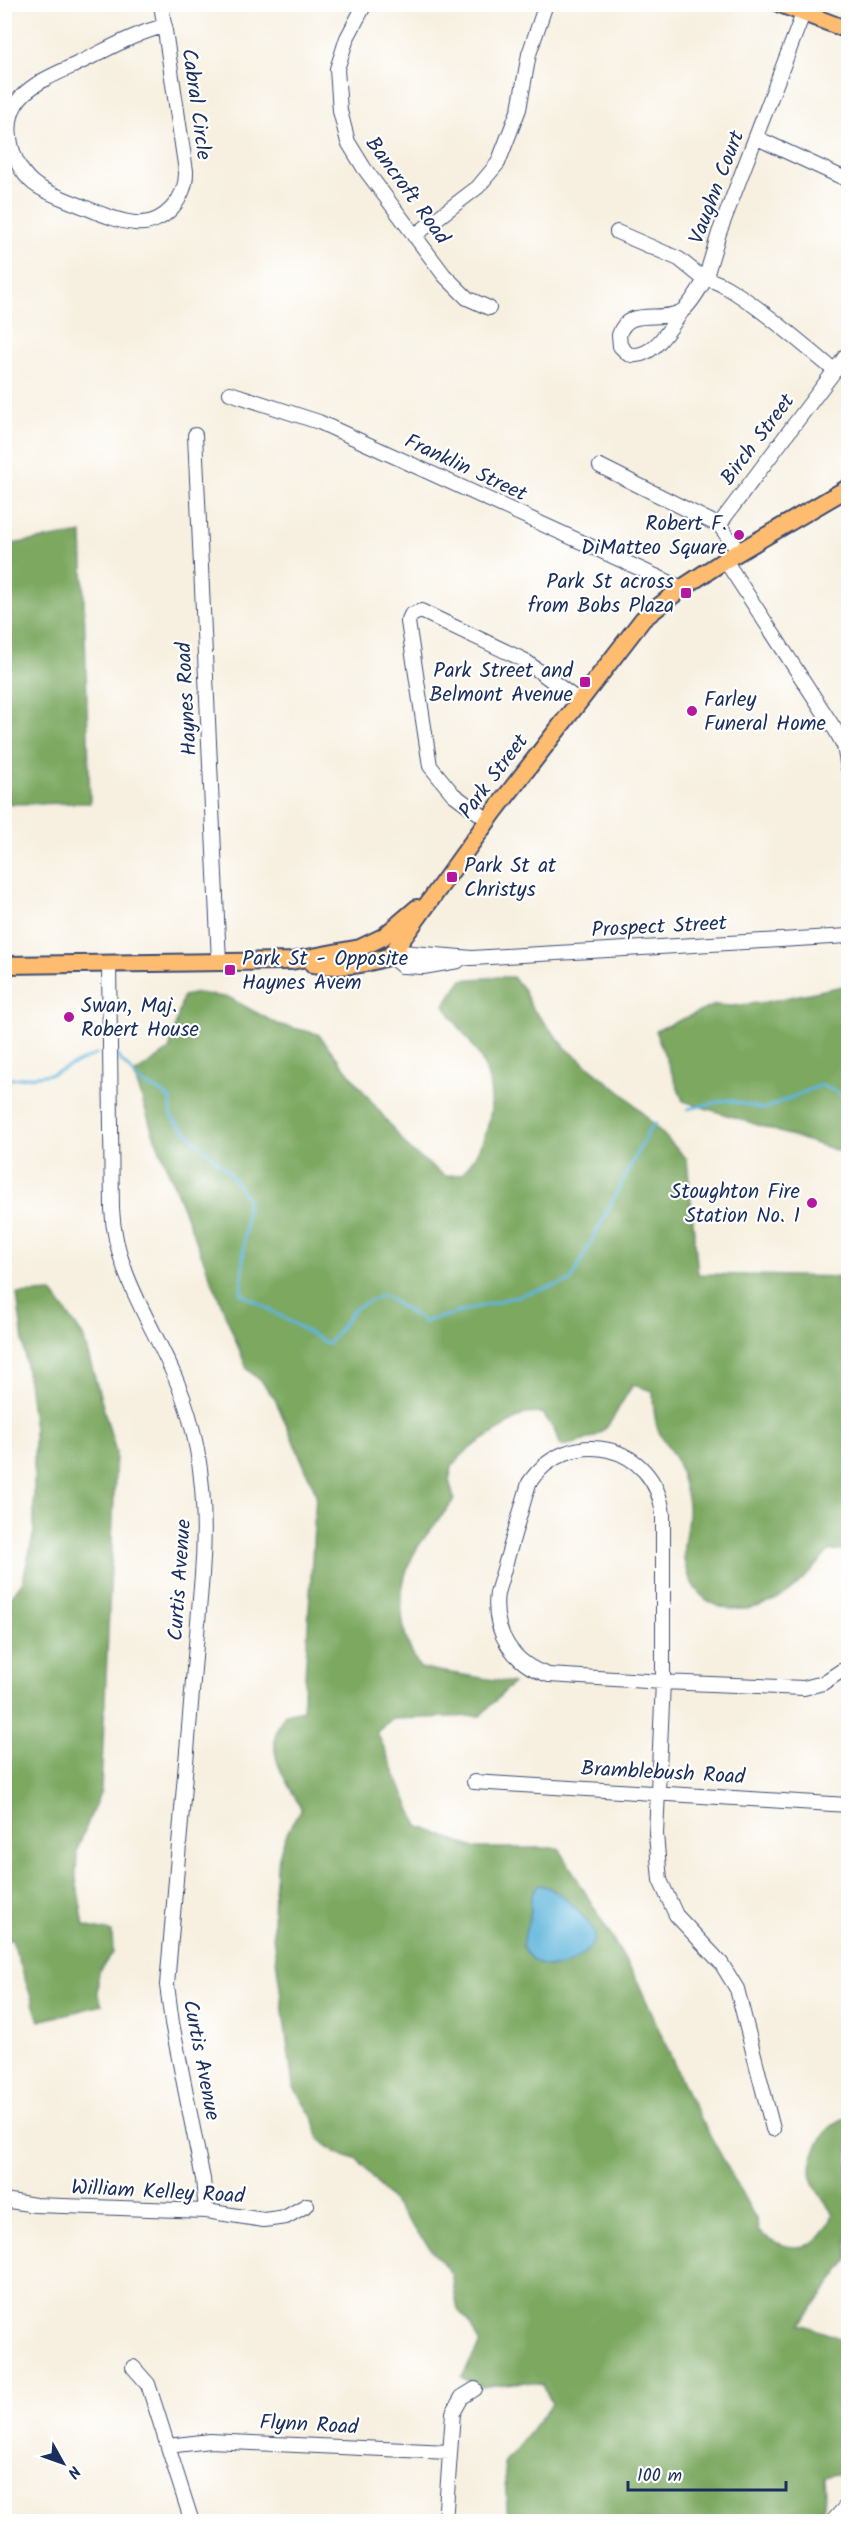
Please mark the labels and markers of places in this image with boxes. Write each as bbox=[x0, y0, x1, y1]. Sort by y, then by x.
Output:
place label: Robert F. DiMatteo Square bbox=[581, 508, 728, 565]
marker: Robert F. DiMatteo Square bbox=[732, 528, 746, 542]
place label: Park St across from Bobs Plaza bbox=[528, 566, 674, 623]
marker: Park St across from Bobs Plaza bbox=[679, 586, 693, 600]
place label: Park Street and Belmont Avenue bbox=[429, 655, 574, 712]
marker: Park Street and Belmont Avenue bbox=[578, 675, 592, 689]
place label: Farley Funeral Home bbox=[704, 684, 826, 741]
marker: Farley Funeral Home bbox=[685, 704, 699, 718]
place label: Park St at Christys bbox=[464, 850, 557, 907]
marker: Park St at Christys bbox=[445, 870, 459, 884]
place label: Park St - Opposite Haynes Avem bbox=[242, 943, 409, 1000]
marker: Park St - Opposite Haynes Avem bbox=[223, 963, 237, 977]
place label: Swan, Maj. Robert House bbox=[81, 990, 199, 1047]
marker: Swan, Maj. Robert House bbox=[62, 1010, 76, 1024]
place label: Stoughton Fire Station No. 1 bbox=[670, 1176, 801, 1233]
marker: Stoughton Fire Station No. 1 bbox=[805, 1196, 819, 1210]

